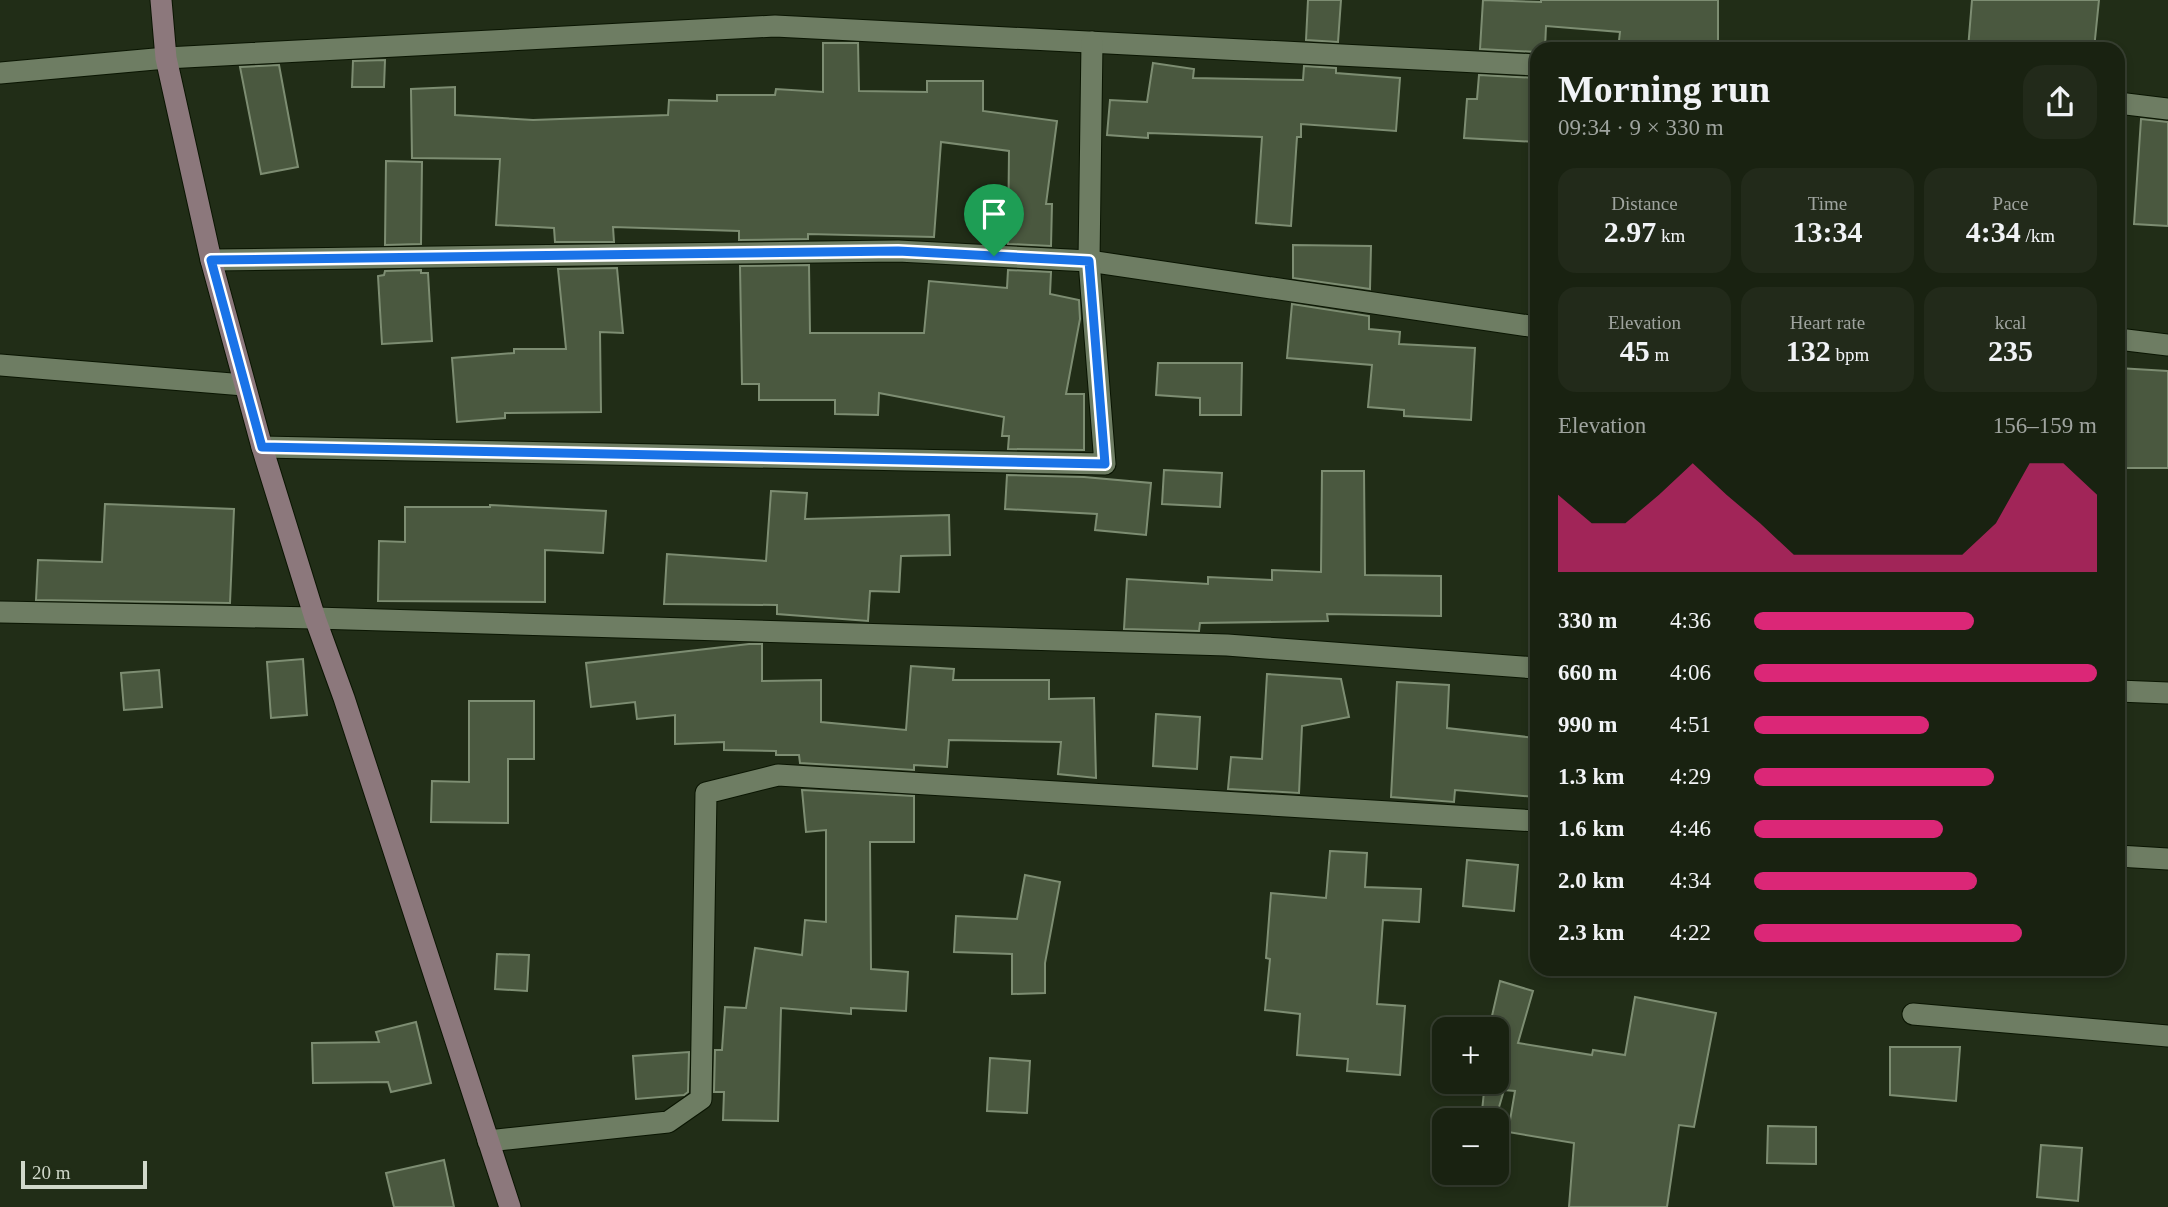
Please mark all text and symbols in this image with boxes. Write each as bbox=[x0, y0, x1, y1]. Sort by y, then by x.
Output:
button: share bbox=[2023, 65, 2097, 139]
text: Morning run bbox=[1558, 68, 1770, 110]
text: 09:34 · 9 × 330 m bbox=[1558, 115, 1724, 140]
pin bbox=[964, 184, 1024, 256]
text: Distance bbox=[1611, 193, 1678, 214]
text: Time bbox=[1808, 193, 1847, 214]
text: Pace bbox=[1993, 193, 2028, 214]
icon: arrive bbox=[975, 195, 1013, 233]
text: 2.97 bbox=[1604, 215, 1656, 248]
text: 13:34 bbox=[1793, 215, 1863, 248]
text: 4:34 bbox=[1966, 215, 2021, 248]
text: km bbox=[1656, 225, 1685, 246]
text: /km bbox=[2021, 225, 2055, 246]
text: Elevation bbox=[1608, 312, 1681, 333]
text: Heart rate bbox=[1790, 312, 1865, 333]
text: kcal bbox=[1995, 312, 2026, 333]
text: 45 bbox=[1620, 334, 1650, 367]
text: 132 bbox=[1786, 334, 1831, 367]
text: 235 bbox=[1988, 334, 2033, 367]
text: m bbox=[1650, 344, 1669, 365]
text: bpm bbox=[1831, 344, 1869, 365]
text: Elevation bbox=[1558, 413, 1646, 438]
text: 156–159 m bbox=[1993, 413, 2097, 438]
text: 330 m bbox=[1558, 608, 1617, 633]
text: 4:36 bbox=[1670, 608, 1711, 633]
text: 660 m bbox=[1558, 660, 1617, 685]
text: 4:06 bbox=[1670, 660, 1711, 685]
text: 990 m bbox=[1558, 712, 1617, 737]
text: 4:51 bbox=[1670, 712, 1711, 737]
text: 1.3 km bbox=[1558, 764, 1624, 789]
text: 4:29 bbox=[1670, 764, 1711, 789]
text: 1.6 km bbox=[1558, 816, 1624, 841]
text: 4:46 bbox=[1670, 816, 1711, 841]
text: 2.0 km bbox=[1558, 868, 1624, 893]
text: 4:34 bbox=[1670, 868, 1711, 893]
text: 2.3 km bbox=[1558, 920, 1624, 945]
text: 4:22 bbox=[1670, 920, 1711, 945]
map controls bbox=[1432, 1017, 1509, 1185]
button: + bbox=[1432, 1017, 1509, 1094]
button: − bbox=[1432, 1108, 1509, 1185]
scale bar bbox=[21, 1158, 147, 1190]
text: 20 m bbox=[32, 1162, 71, 1183]

